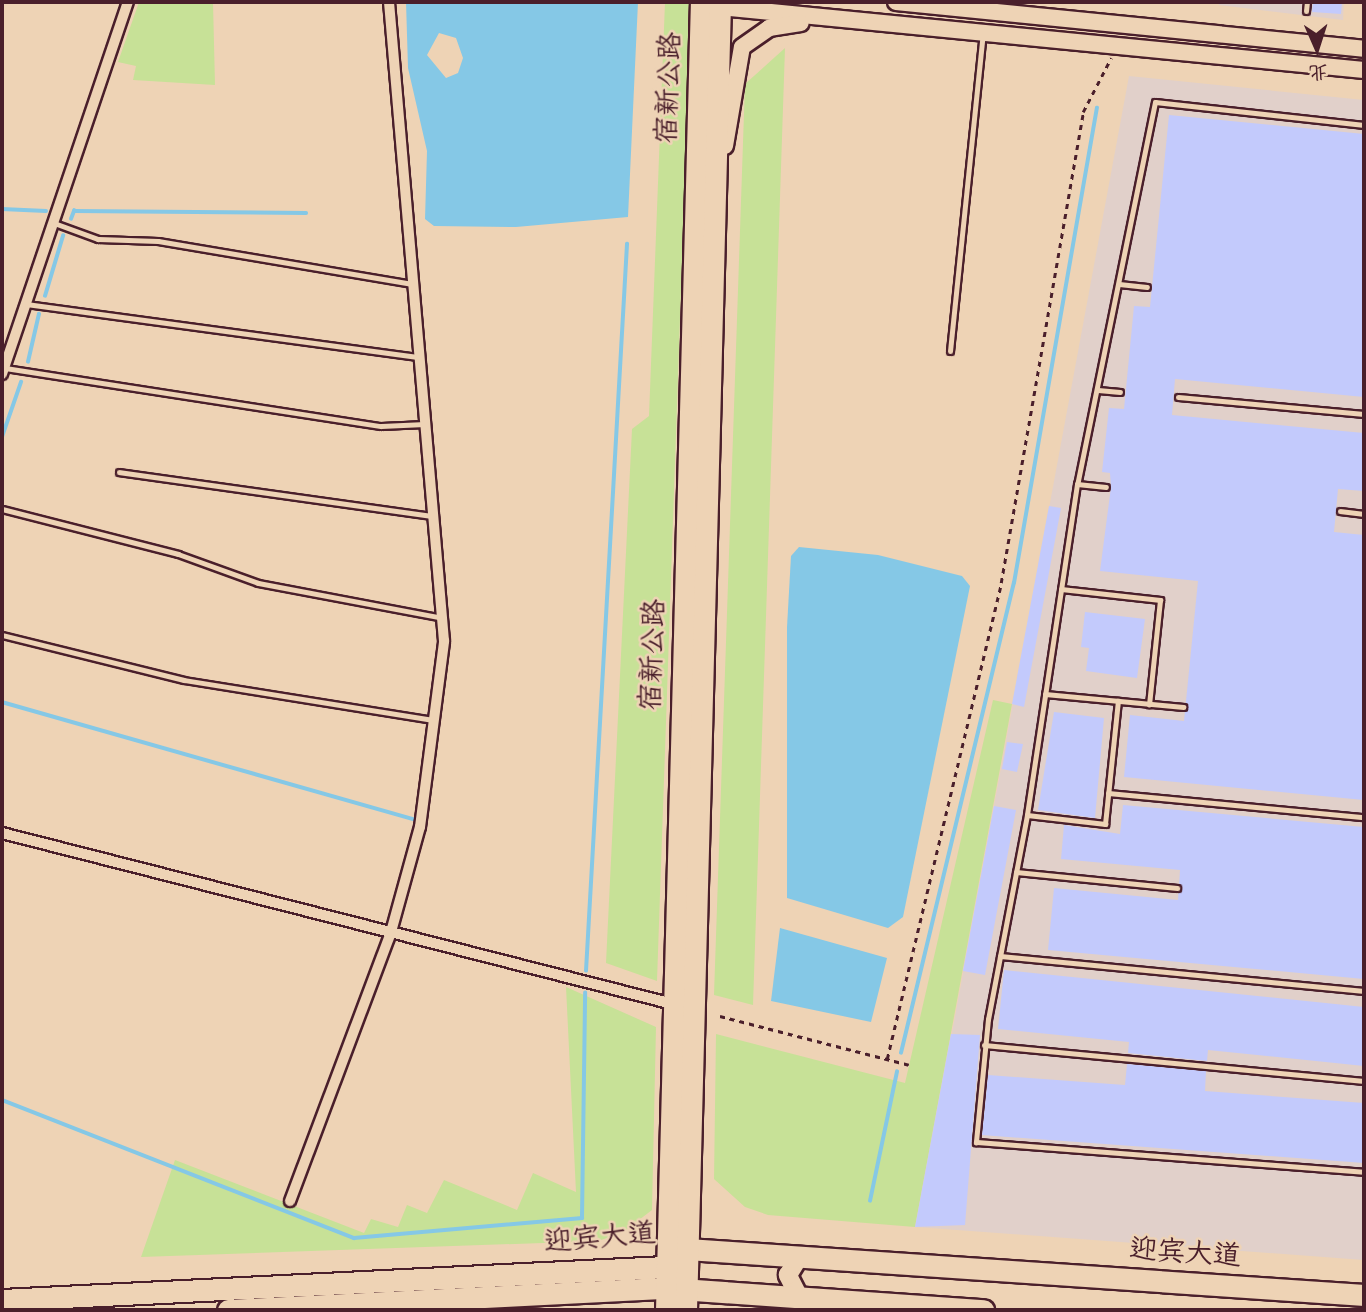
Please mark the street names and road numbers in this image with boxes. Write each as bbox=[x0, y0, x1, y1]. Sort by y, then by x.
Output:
street label: 宿新公路 bbox=[652, 31, 690, 145]
street label: 宿新公路 bbox=[636, 598, 674, 712]
street label: 迎宾大道 bbox=[543, 1218, 657, 1262]
street label: 迎宾大道 bbox=[1128, 1234, 1242, 1276]

